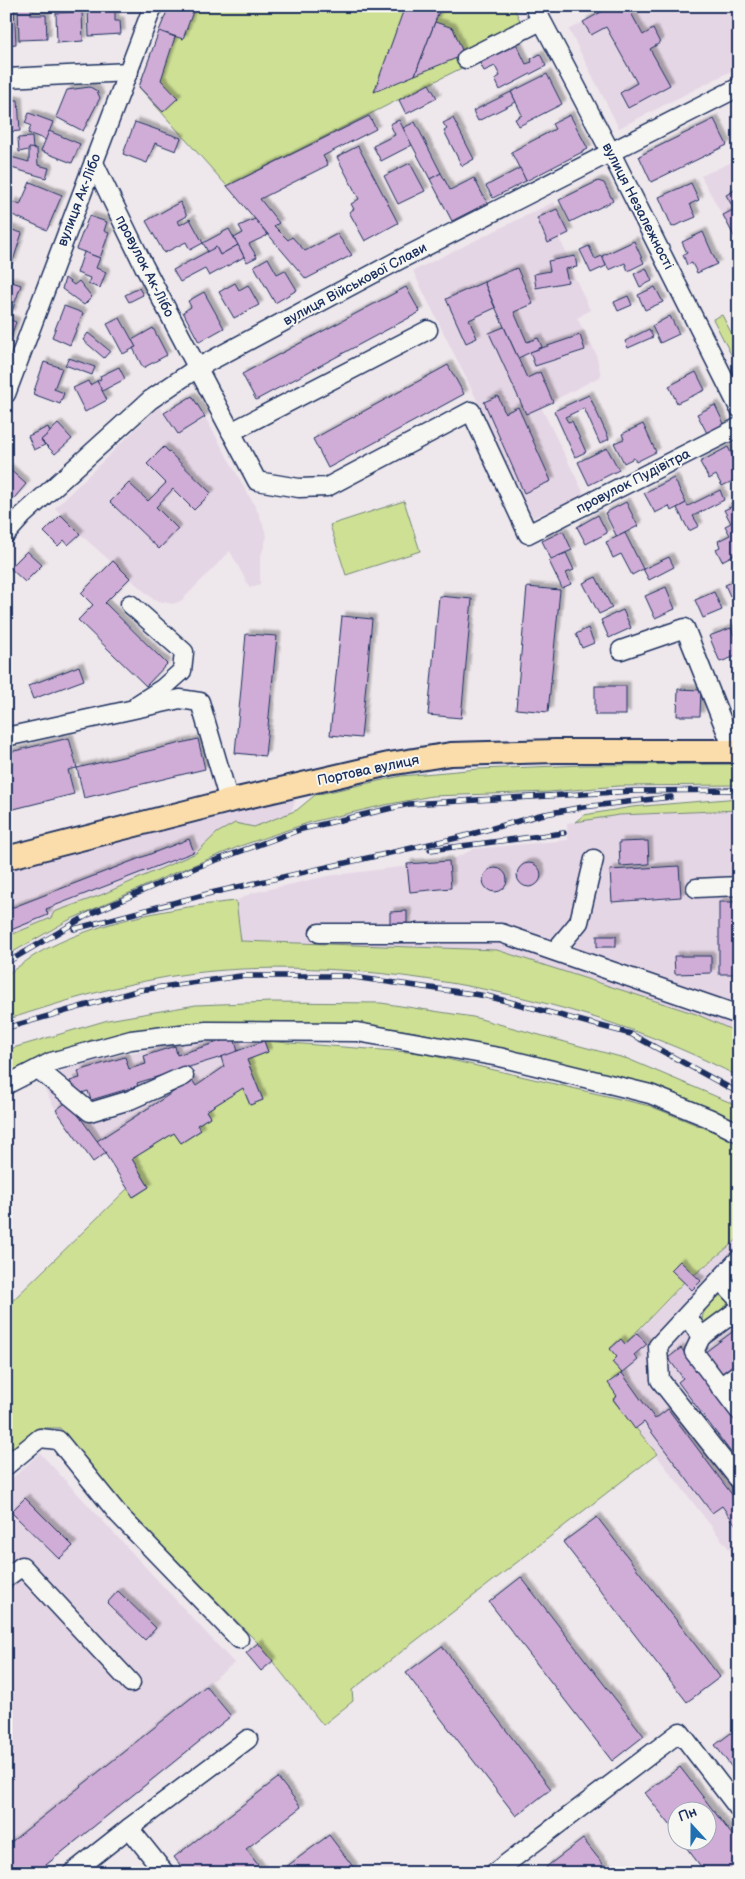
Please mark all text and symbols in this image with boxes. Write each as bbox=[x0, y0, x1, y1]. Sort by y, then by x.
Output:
street label: вулиця Незалежності bbox=[599, 140, 677, 272]
street label: вулиця Ак-Лібо bbox=[54, 151, 104, 249]
street label: провулок Ак-Лібо bbox=[112, 212, 178, 320]
street label: вулиця Військової Слави bbox=[280, 239, 430, 329]
street label: провулок Пудівітра bbox=[573, 445, 694, 517]
street label: Портова вулиця bbox=[315, 751, 421, 789]
north arrow bbox=[668, 1802, 718, 1852]
text: Пн bbox=[676, 1803, 699, 1826]

